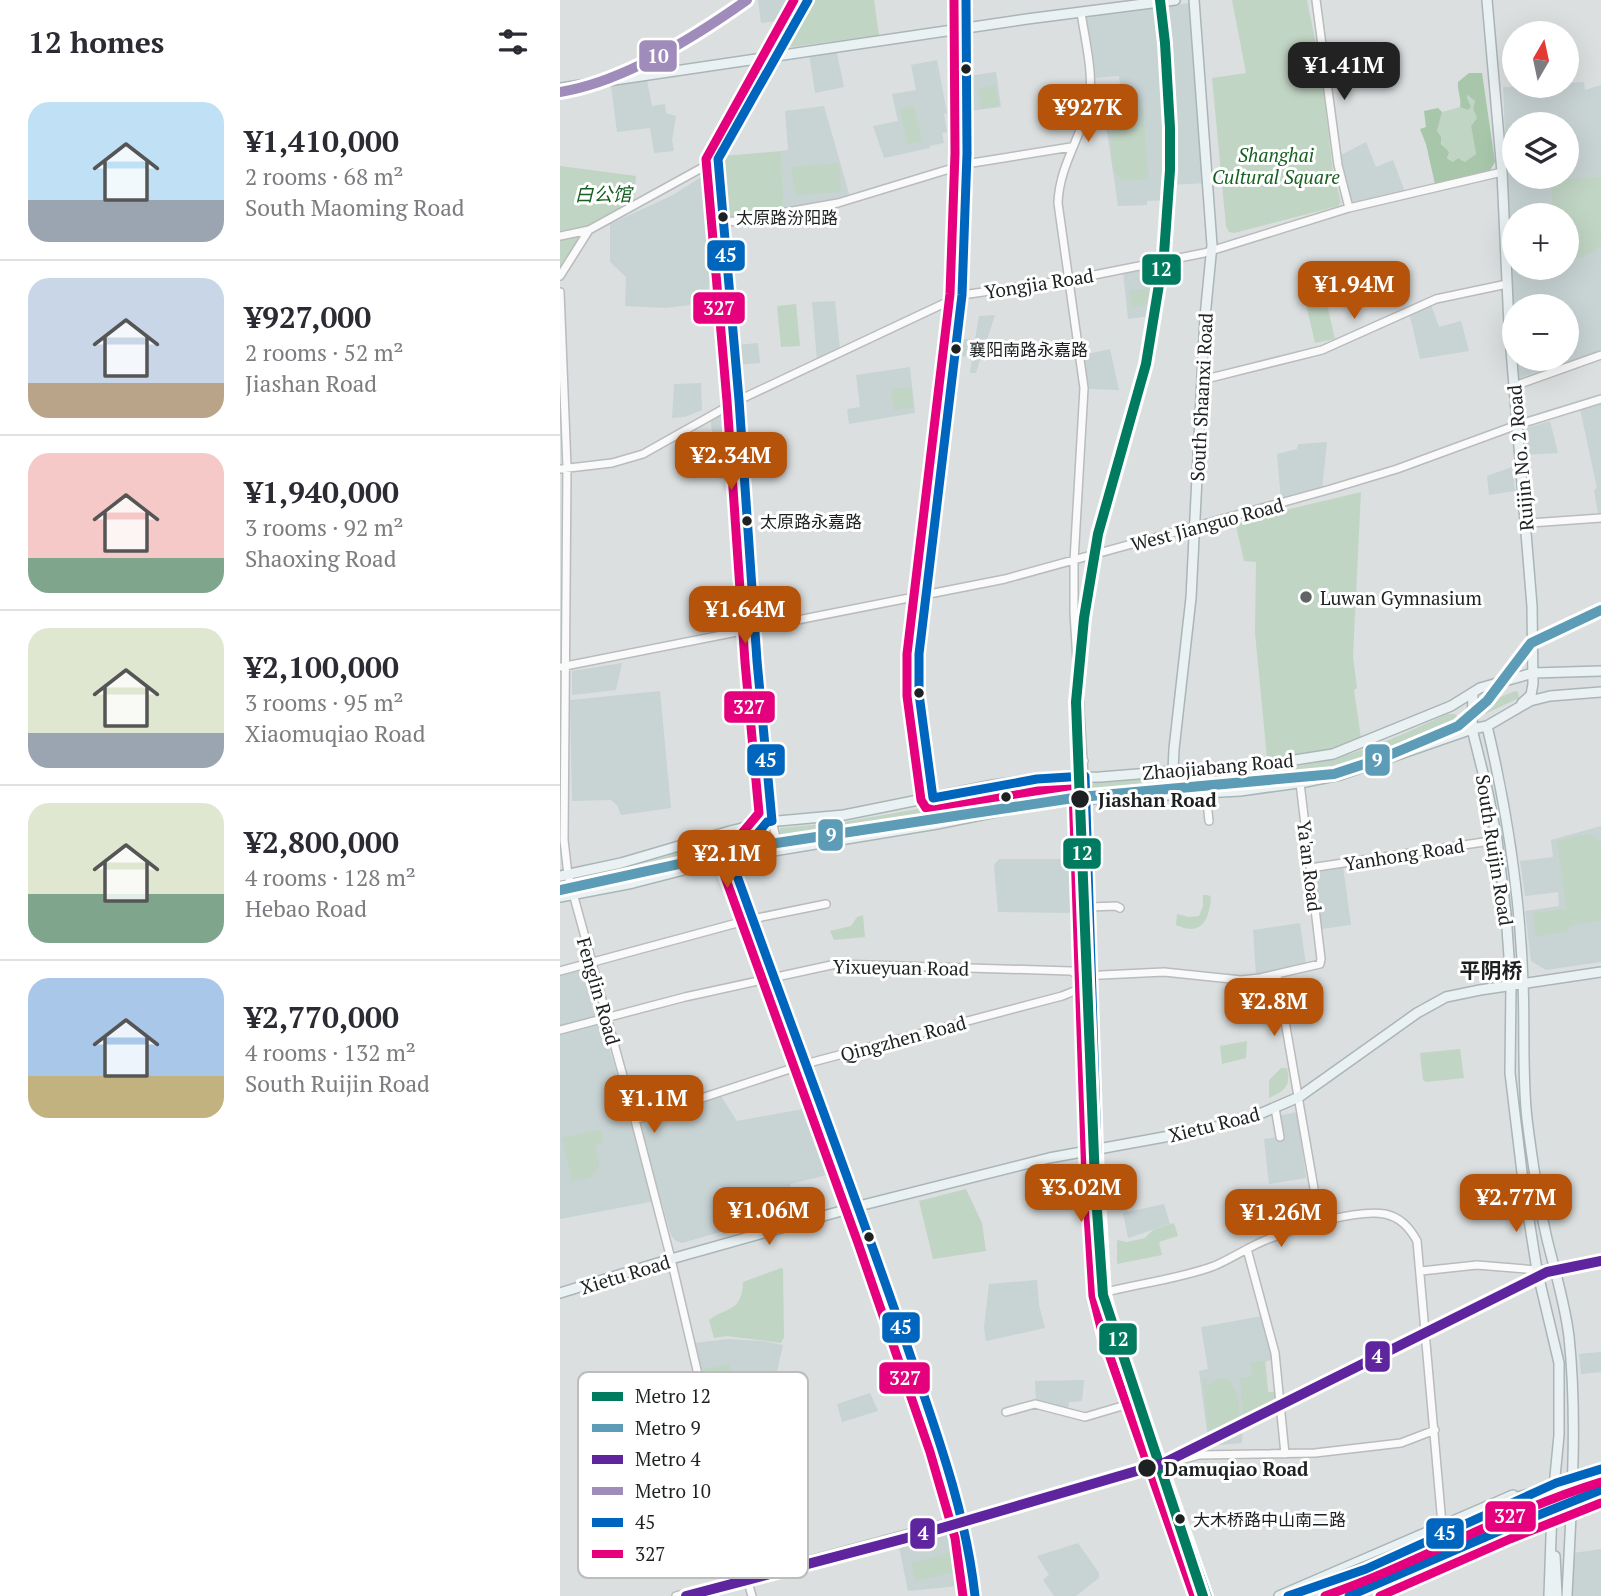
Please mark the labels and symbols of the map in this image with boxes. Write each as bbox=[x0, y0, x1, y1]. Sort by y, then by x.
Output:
north arrow bbox=[1502, 21, 1578, 98]
line badge: 10 bbox=[638, 39, 678, 73]
pin: ¥1.41M bbox=[1287, 42, 1401, 102]
text: 10 bbox=[647, 43, 669, 68]
unlabelled marker bbox=[959, 62, 973, 76]
pin: ¥927K bbox=[1039, 85, 1137, 144]
park label: Shanghai Cultural Square bbox=[1212, 142, 1340, 189]
park label: 白公馆 bbox=[574, 181, 634, 206]
place label: 太原路汾阳路 bbox=[736, 206, 838, 229]
marker: 太原路汾阳路 bbox=[716, 210, 730, 224]
line badge: 45 bbox=[706, 239, 746, 272]
text: 45 bbox=[715, 242, 737, 267]
line badge: 12 bbox=[1141, 253, 1182, 286]
text: 12 bbox=[1150, 256, 1172, 281]
street label: Yongjia Road bbox=[983, 262, 1096, 304]
pin: ¥1.94M bbox=[1297, 262, 1411, 321]
line badge: 327 bbox=[692, 291, 746, 325]
text: 327 bbox=[703, 295, 735, 320]
street label: South Shaanxi Road bbox=[1184, 312, 1218, 482]
place label: 襄阳南路永嘉路 bbox=[969, 338, 1088, 361]
marker: 襄阳南路永嘉路 bbox=[949, 342, 963, 356]
street label: Ruijin No. 2 Road bbox=[1501, 383, 1539, 532]
pin: ¥2.34M bbox=[674, 433, 788, 492]
street label: West Jianguo Road bbox=[1128, 491, 1287, 556]
place label: 太原路永嘉路 bbox=[760, 510, 862, 533]
marker: 太原路永嘉路 bbox=[740, 514, 754, 528]
place label: Luwan Gymnasium bbox=[1320, 585, 1482, 610]
pin: ¥1.64M bbox=[688, 586, 802, 646]
marker: Luwan Gymnasium bbox=[1298, 589, 1314, 605]
unlabelled marker bbox=[912, 686, 926, 700]
line badge: 327 bbox=[723, 690, 776, 724]
text: 327 bbox=[733, 694, 765, 719]
line badge: 45 bbox=[746, 743, 786, 777]
line badge: 9 bbox=[1364, 743, 1391, 777]
text: 45 bbox=[755, 747, 777, 772]
street label: Zhaojiabang Road bbox=[1141, 747, 1295, 785]
text: 9 bbox=[1372, 747, 1383, 772]
street label: South Ruijin Road bbox=[1471, 773, 1519, 928]
place label: Jiashan Road bbox=[1098, 787, 1217, 812]
marker: Jiashan Road bbox=[1069, 788, 1091, 810]
unlabelled marker bbox=[999, 790, 1013, 804]
line badge: 9 bbox=[817, 818, 844, 852]
street label: Ya'an Road bbox=[1292, 819, 1328, 914]
text: 9 bbox=[826, 822, 837, 847]
pin: ¥2.1M bbox=[678, 830, 776, 890]
street label: Yanhong Road bbox=[1342, 832, 1466, 876]
line badge: 12 bbox=[1062, 837, 1102, 870]
text: 12 bbox=[1071, 840, 1093, 865]
street label: Fenglin Road bbox=[572, 934, 626, 1048]
street label: Yixueyuan Road bbox=[833, 953, 970, 981]
district label: 平阴桥 bbox=[1460, 956, 1523, 984]
pin: ¥2.8M bbox=[1225, 978, 1323, 1038]
street label: Qingzhen Road bbox=[837, 1009, 969, 1067]
pin: ¥1.1M bbox=[605, 1076, 703, 1135]
street label: Xietu Road bbox=[1166, 1101, 1263, 1147]
pin: ¥3.02M bbox=[1024, 1164, 1138, 1224]
pin: ¥2.77M bbox=[1459, 1174, 1573, 1234]
pin: ¥1.06M bbox=[712, 1188, 826, 1247]
pin: ¥1.26M bbox=[1224, 1190, 1338, 1249]
unlabelled marker bbox=[862, 1230, 876, 1244]
street label: Xietu Road bbox=[577, 1248, 674, 1300]
line badge: 45 bbox=[881, 1311, 921, 1344]
text: 45 bbox=[890, 1314, 912, 1339]
line badge: 12 bbox=[1098, 1322, 1138, 1356]
text: 12 bbox=[1107, 1326, 1129, 1351]
line badge: 4 bbox=[1364, 1340, 1391, 1373]
text: 4 bbox=[1372, 1343, 1383, 1368]
line badge: 327 bbox=[878, 1361, 931, 1395]
text: 327 bbox=[889, 1365, 921, 1390]
legend bbox=[578, 1372, 808, 1578]
text: Metro 12 bbox=[635, 1383, 711, 1408]
text: Metro 9 bbox=[635, 1415, 701, 1440]
text: Metro 4 bbox=[635, 1446, 701, 1471]
place label: Damuqiao Road bbox=[1164, 1456, 1309, 1481]
marker: Damuqiao Road bbox=[1136, 1457, 1158, 1479]
text: Metro 10 bbox=[635, 1478, 711, 1503]
line badge: 327 bbox=[1484, 1500, 1537, 1533]
text: 327 bbox=[1494, 1503, 1526, 1528]
place label: 大木桥路中山南二路 bbox=[1193, 1508, 1346, 1531]
text: 45 bbox=[635, 1509, 655, 1534]
marker: 大木桥路中山南二路 bbox=[1173, 1512, 1187, 1526]
line badge: 4 bbox=[909, 1517, 936, 1550]
line badge: 45 bbox=[1425, 1517, 1465, 1550]
text: 4 bbox=[918, 1520, 929, 1545]
text: 45 bbox=[1434, 1520, 1456, 1545]
text: 327 bbox=[635, 1541, 665, 1566]

